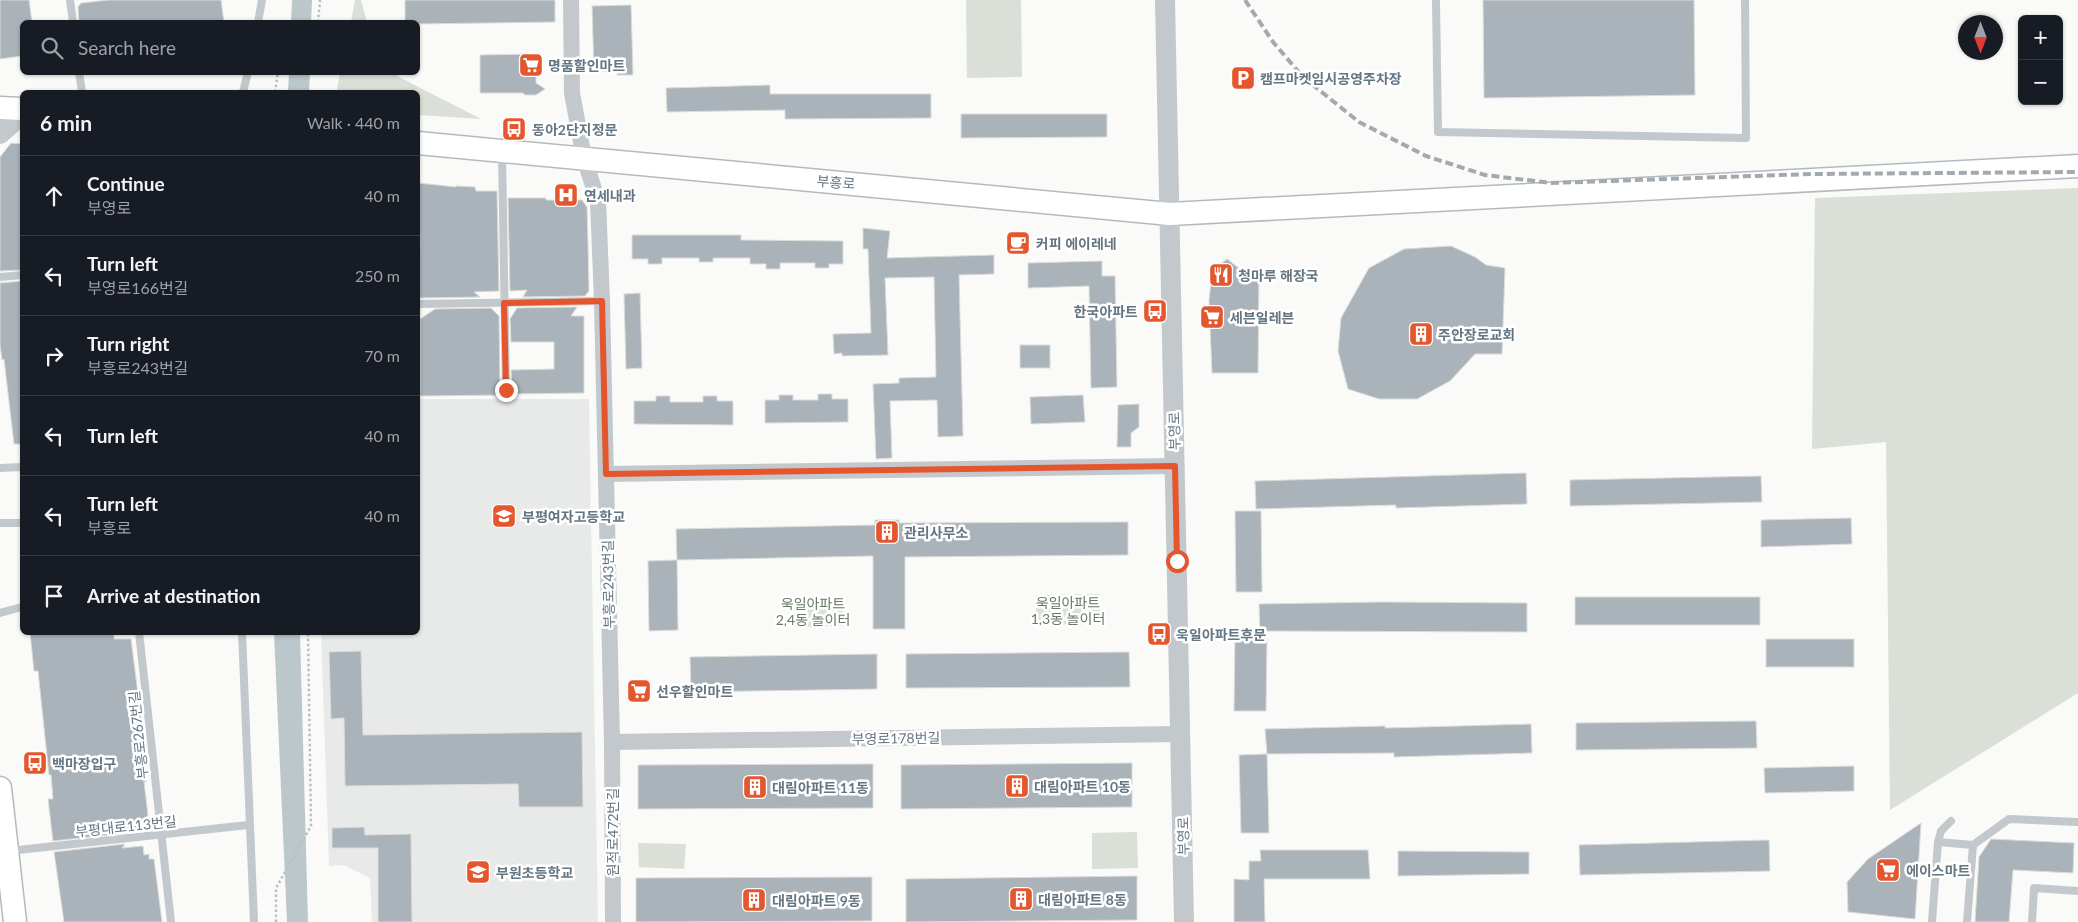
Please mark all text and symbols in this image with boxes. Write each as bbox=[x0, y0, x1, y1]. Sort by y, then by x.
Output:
north arrow bbox=[1958, 15, 2003, 60]
map controls bbox=[2018, 15, 2063, 105]
button: + bbox=[2018, 15, 2063, 60]
search box bbox=[20, 20, 420, 75]
icon: search bbox=[38, 34, 66, 62]
text: Search here bbox=[78, 36, 176, 59]
supermarket icon: 명품할인마트 bbox=[518, 52, 544, 78]
place label: 명품할인마트 bbox=[548, 57, 625, 74]
button: − bbox=[2018, 60, 2063, 105]
parking icon: 캠프마켓임시공영주차장 bbox=[1230, 65, 1256, 91]
place label: 캠프마켓임시공영주차장 bbox=[1260, 70, 1402, 87]
text: 6 min bbox=[40, 110, 92, 135]
text: Walk · 440 m bbox=[307, 113, 400, 132]
bus stop icon: 동아2단지정문 bbox=[501, 116, 527, 142]
place label: 동아2단지정문 bbox=[532, 121, 618, 138]
text: Continue bbox=[87, 172, 165, 195]
street label: 부흥로 bbox=[816, 172, 856, 192]
icon: ahead bbox=[40, 182, 68, 210]
hospital icon: 연세내과 bbox=[553, 182, 579, 208]
text: 40 m bbox=[364, 186, 400, 205]
place label: 연세내과 bbox=[584, 187, 636, 204]
text: 부영로 bbox=[87, 198, 131, 217]
cafe icon: 커피 에이레네 bbox=[1005, 230, 1031, 256]
place label: 커피 에이레네 bbox=[1036, 235, 1117, 252]
text: Turn left bbox=[87, 252, 158, 275]
icon: left bbox=[40, 262, 68, 290]
restaurant icon: 청마루 해장국 bbox=[1208, 262, 1234, 288]
text: 250 m bbox=[355, 266, 400, 285]
place label: 청마루 해장국 bbox=[1238, 267, 1319, 284]
text: 부영로166번길 bbox=[87, 278, 188, 297]
bus stop icon: 한국아파트 bbox=[1142, 298, 1168, 324]
place label: 한국아파트 bbox=[1074, 303, 1138, 320]
supermarket icon: 세븐일레븐 bbox=[1199, 304, 1225, 330]
place label: 세븐일레븐 bbox=[1230, 309, 1295, 326]
building icon: 주안장로교회 bbox=[1408, 321, 1434, 347]
place label: 주안장로교회 bbox=[1438, 326, 1515, 343]
text: Turn right bbox=[87, 332, 169, 355]
icon: right bbox=[40, 342, 68, 370]
text: 70 m bbox=[364, 346, 400, 365]
text: 부흥로243번길 bbox=[87, 358, 188, 377]
route end bbox=[495, 379, 518, 402]
street label: 부영로 bbox=[1165, 411, 1183, 450]
icon: left bbox=[40, 422, 68, 450]
text: Turn left bbox=[87, 424, 158, 447]
text: 40 m bbox=[364, 426, 400, 445]
text: Turn left bbox=[87, 492, 158, 515]
icon: left bbox=[40, 502, 68, 530]
school or university icon: 부평여자고등학교 bbox=[491, 503, 517, 529]
text: 40 m bbox=[364, 506, 400, 525]
place label: 부평여자고등학교 bbox=[522, 508, 625, 525]
text: 부흥로 bbox=[87, 518, 131, 537]
building icon: 관리사무소 bbox=[874, 519, 900, 545]
place label: 관리사무소 bbox=[904, 524, 969, 541]
street label: 부흥로243번길 bbox=[599, 539, 617, 629]
route start bbox=[1166, 550, 1189, 573]
icon: arrive bbox=[40, 582, 68, 610]
text: Arrive at destination bbox=[87, 584, 260, 607]
park label: 욱일아파트 1,3동 놀이터 bbox=[1031, 594, 1105, 627]
park label: 욱일아파트 2,4동 놀이터 bbox=[776, 595, 850, 628]
bus stop icon: 욱일아파트후문 bbox=[1146, 621, 1172, 647]
place label: 욱일아파트후문 bbox=[1176, 626, 1266, 643]
supermarket icon: 선우할인마트 bbox=[626, 678, 652, 704]
place label: 선우할인마트 bbox=[656, 683, 733, 700]
street label: 부흥로267번길 bbox=[125, 690, 151, 780]
street label: 부영로178번길 bbox=[851, 729, 941, 747]
bus stop icon: 백마장입구 bbox=[22, 750, 48, 776]
place label: 백마장입구 bbox=[52, 755, 117, 772]
building icon: 대림아파트 10동 bbox=[1004, 773, 1030, 799]
building icon: 대림아파트 11동 bbox=[742, 774, 768, 800]
place label: 대림아파트 10동 bbox=[1034, 778, 1131, 795]
place label: 대림아파트 11동 bbox=[772, 779, 869, 796]
street label: 원적로472번길 bbox=[604, 788, 621, 876]
street label: 부평대로113번길 bbox=[75, 812, 177, 840]
street label: 부영로 bbox=[1174, 816, 1192, 855]
supermarket icon: 에이스마트 bbox=[1875, 857, 1901, 883]
school or university icon: 부원초등학교 bbox=[465, 859, 491, 885]
place label: 에이스마트 bbox=[1906, 862, 1971, 879]
place label: 부원초등학교 bbox=[496, 864, 573, 881]
building icon: 대림아파트 8동 bbox=[1008, 886, 1034, 912]
building icon: 대림아파트 9동 bbox=[741, 887, 767, 913]
place label: 대림아파트 8동 bbox=[1038, 891, 1127, 908]
place label: 대림아파트 9동 bbox=[772, 892, 861, 909]

